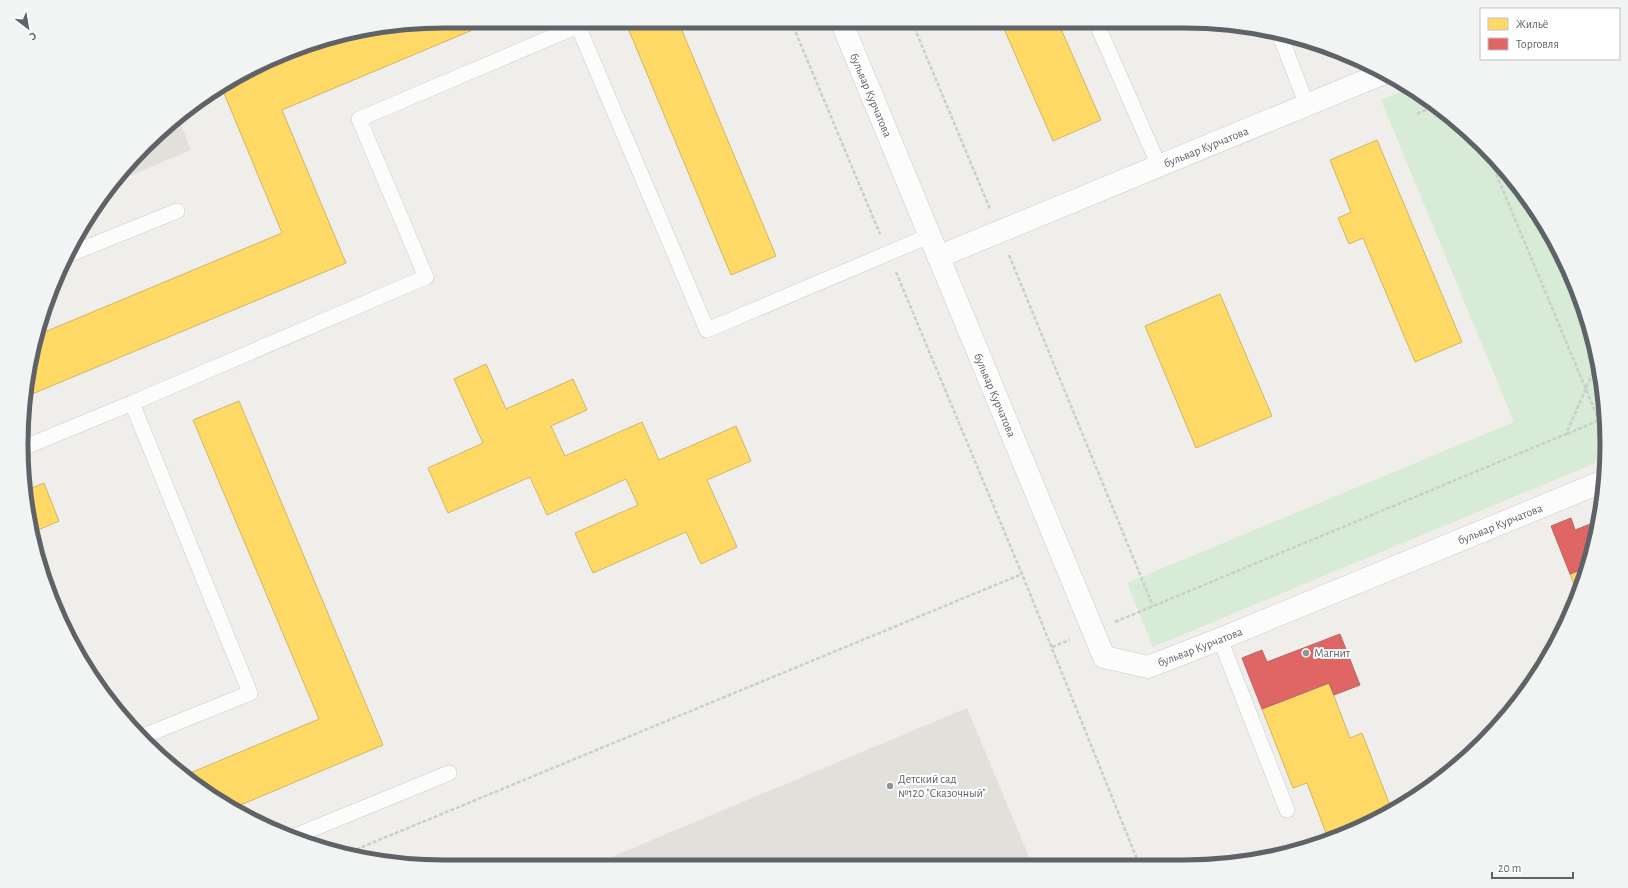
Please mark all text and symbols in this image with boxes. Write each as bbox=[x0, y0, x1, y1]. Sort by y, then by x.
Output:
north arrow bbox=[8, 8, 48, 48]
legend bbox=[1480, 8, 1620, 60]
text: Жильё bbox=[1516, 18, 1548, 30]
text: С bbox=[27, 30, 38, 42]
text: Торговля bbox=[1516, 38, 1559, 50]
street label: бульвар Курчатова bbox=[847, 51, 894, 140]
street label: бульвар Курчатова bbox=[1162, 124, 1251, 170]
street label: бульвар Курчатова bbox=[971, 351, 1018, 440]
street label: бульвар Курчатова bbox=[1456, 501, 1545, 547]
street label: бульвар Курчатова bbox=[1156, 625, 1245, 670]
place label: Магнит bbox=[1314, 647, 1351, 659]
marker: Магнит bbox=[1301, 648, 1311, 658]
place label: Детский сад №120 "Сказочный" bbox=[898, 773, 986, 799]
marker: Детский сад №120 "Сказочный" bbox=[885, 781, 895, 791]
scale bar bbox=[1492, 854, 1573, 880]
text: 20 m bbox=[1498, 862, 1521, 874]

